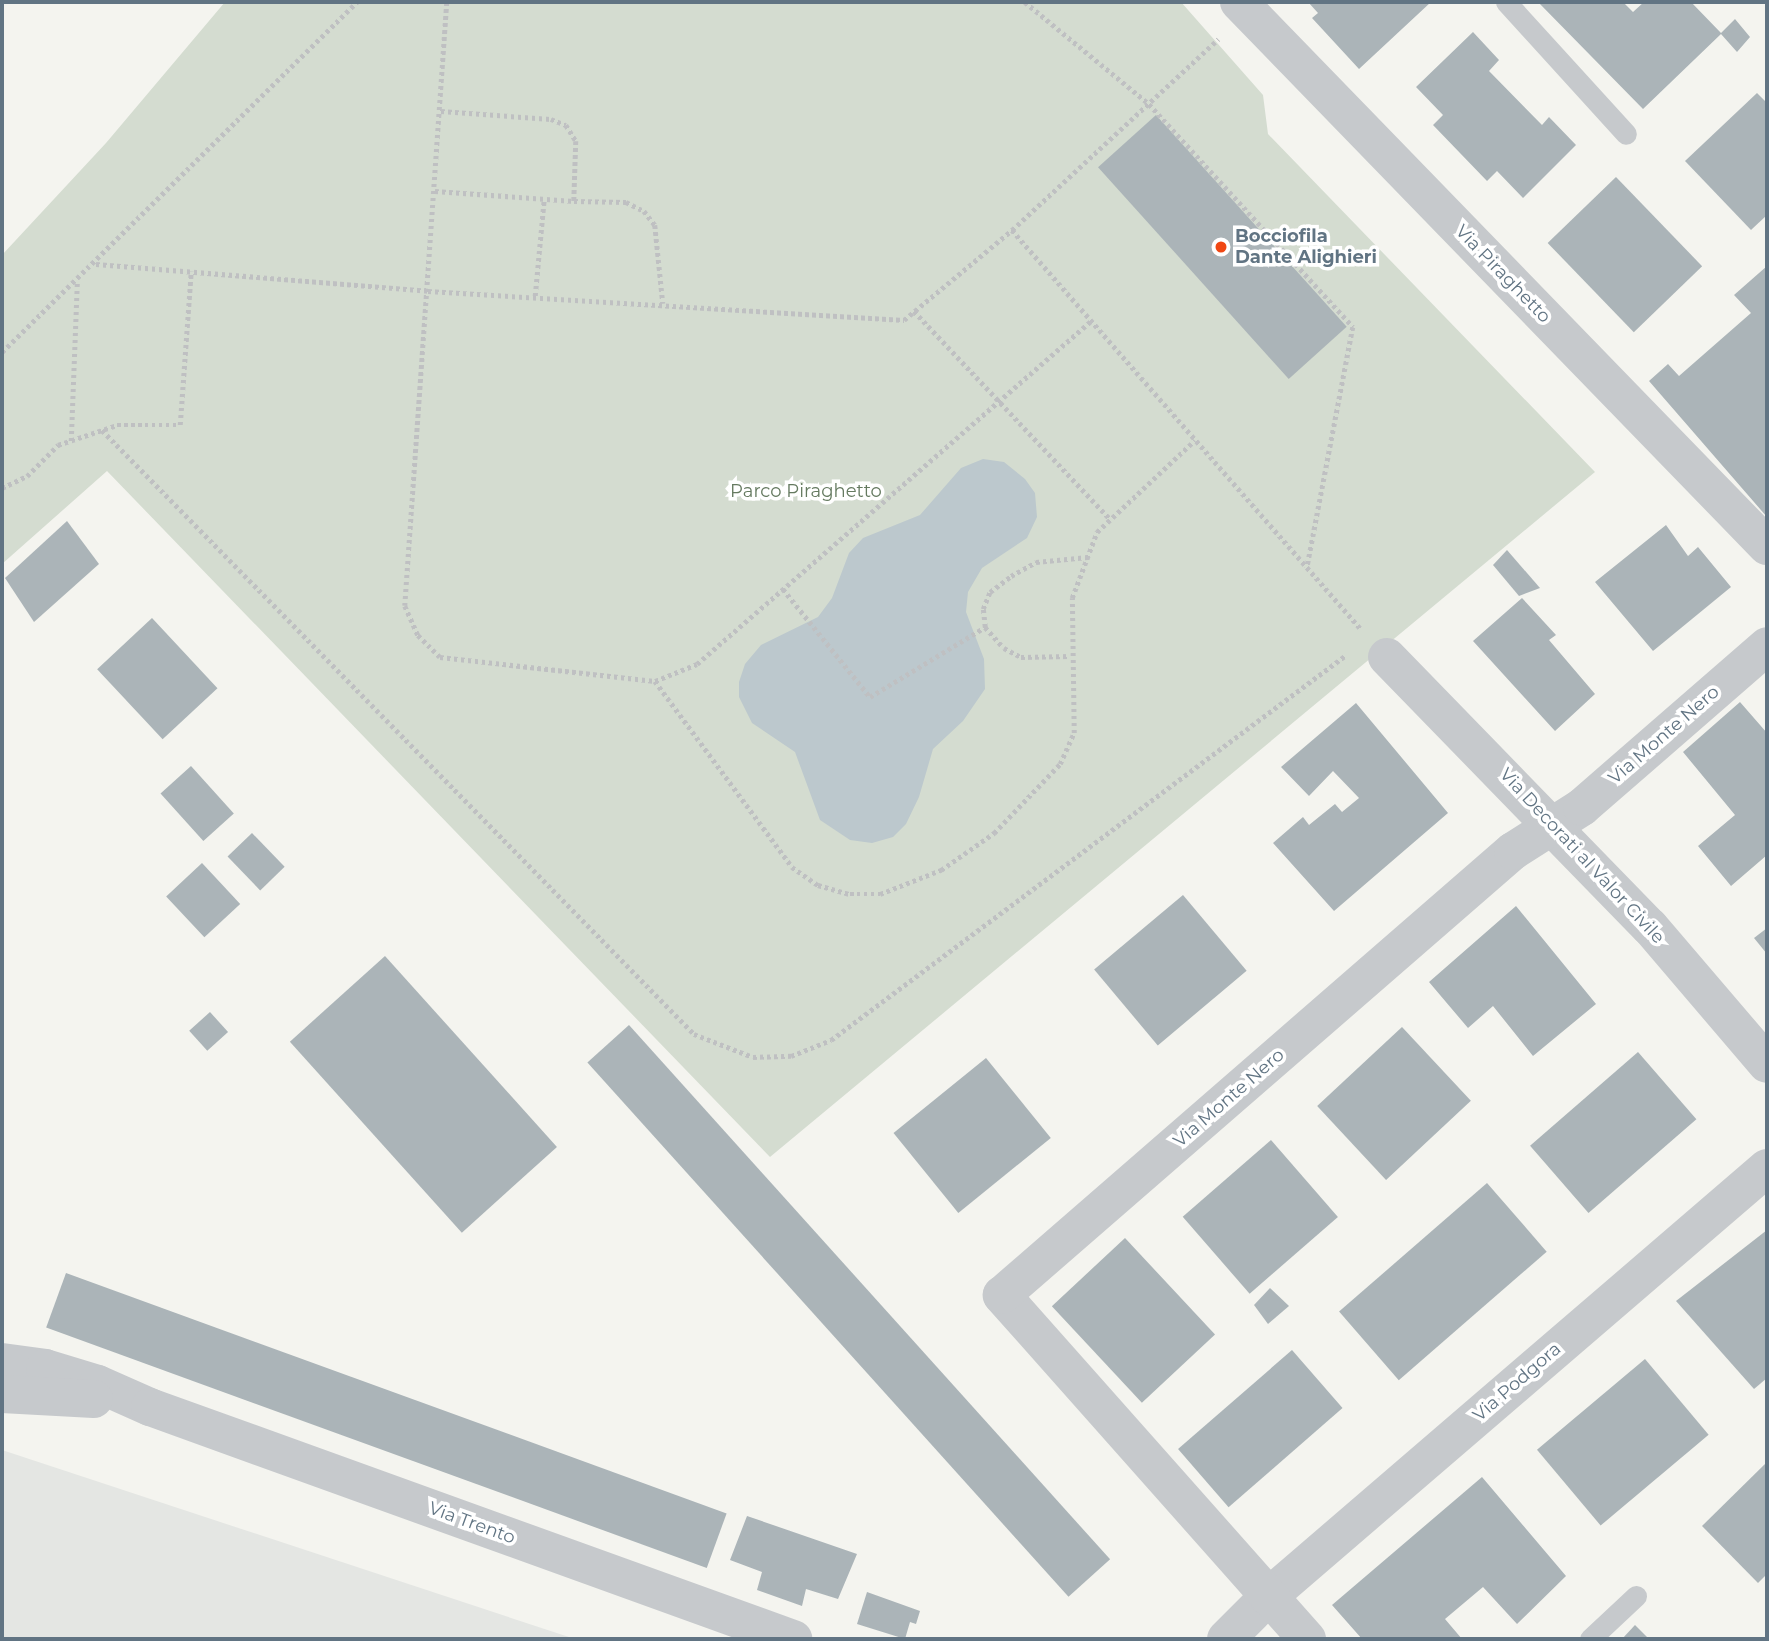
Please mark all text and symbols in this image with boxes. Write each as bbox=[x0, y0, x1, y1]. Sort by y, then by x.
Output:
street label: Via Piraghetto bbox=[1451, 220, 1555, 328]
place label: Bocciofila Dante Alighieri bbox=[1235, 226, 1377, 268]
marker: Bocciofila Dante Alighieri bbox=[1213, 239, 1229, 255]
park label: Parco Piraghetto bbox=[730, 480, 882, 502]
street label: Via Monte Nero bbox=[1604, 681, 1724, 789]
street label: Via Decorati al Valor Civile bbox=[1495, 764, 1669, 948]
street label: Via Monte Nero bbox=[1169, 1044, 1289, 1152]
street label: Via Podgora bbox=[1469, 1338, 1565, 1426]
street label: Via Trento bbox=[426, 1497, 518, 1549]

